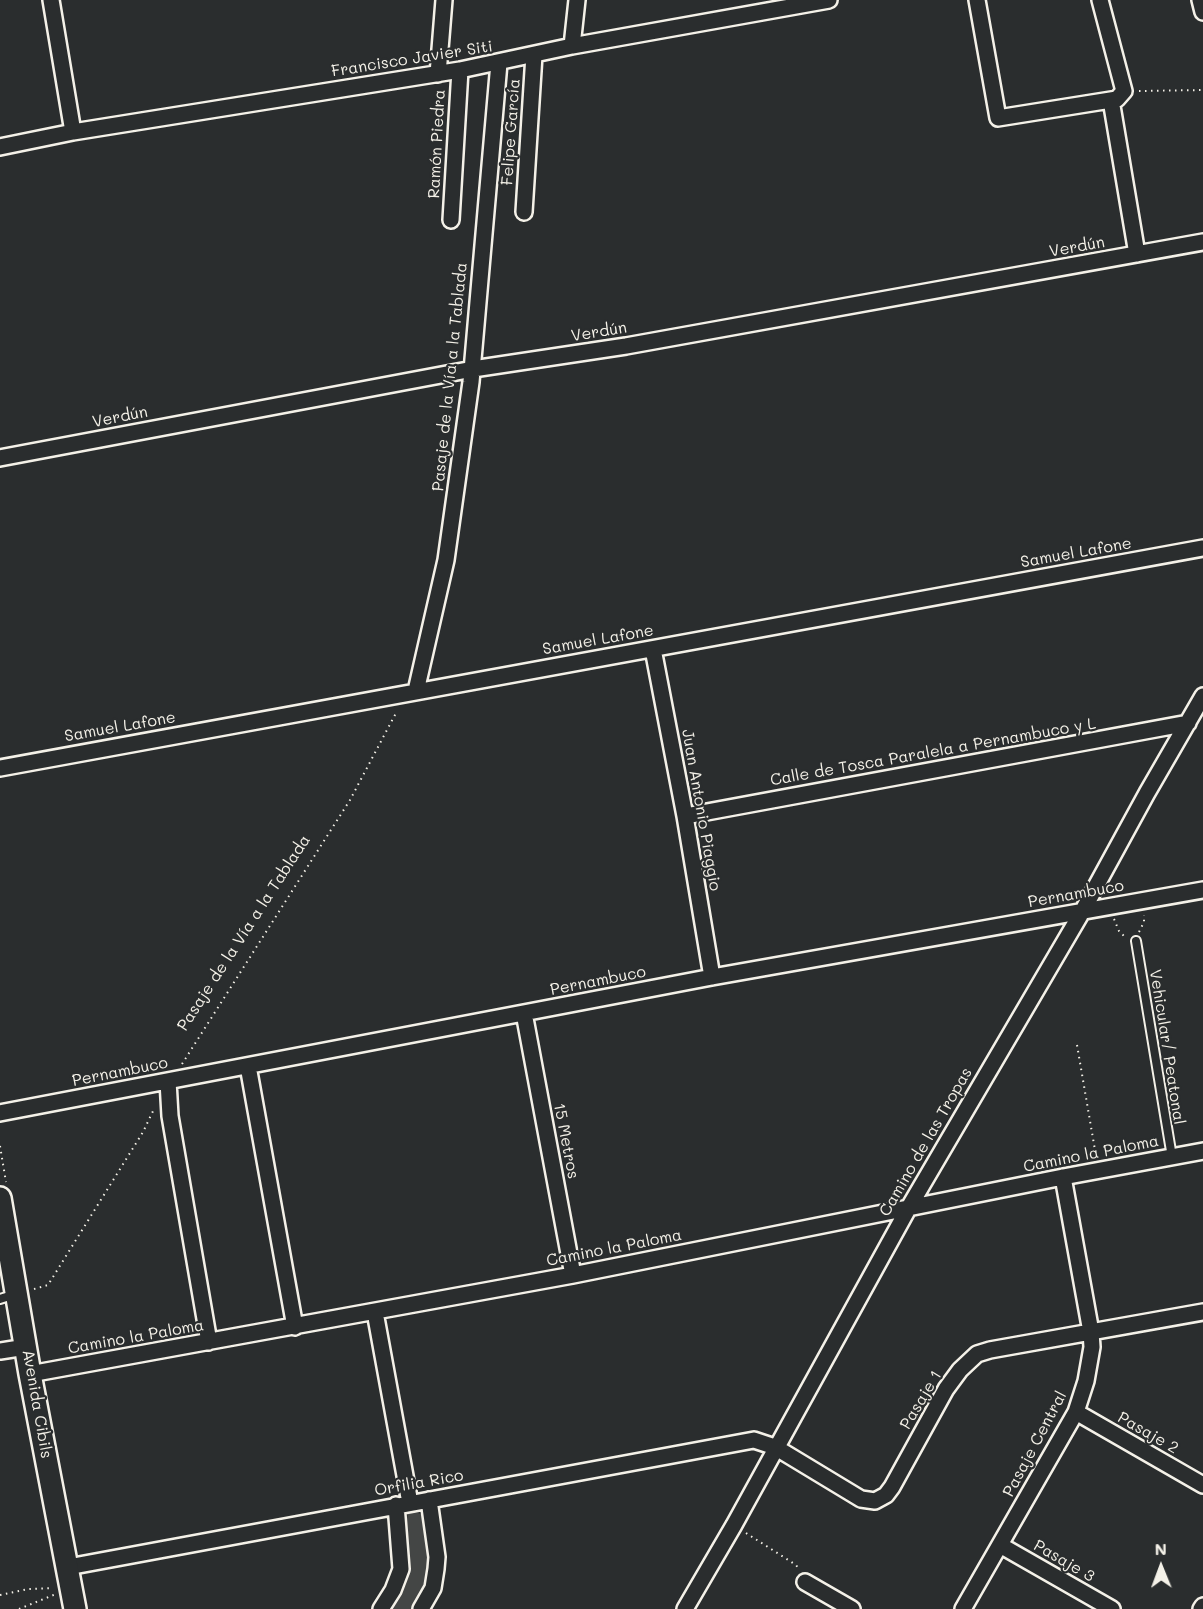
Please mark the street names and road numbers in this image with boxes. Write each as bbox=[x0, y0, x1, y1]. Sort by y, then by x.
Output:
street label: Francisco Javier Siti bbox=[330, 37, 494, 81]
street label: Felipe García bbox=[498, 78, 524, 186]
street label: Ramón Piedra bbox=[425, 89, 449, 199]
street label: Verdún bbox=[1048, 233, 1106, 261]
street label: Pasaje de la Vía a la Tablada bbox=[428, 262, 472, 492]
street label: Verdún bbox=[570, 318, 628, 346]
street label: Verdún bbox=[91, 402, 149, 432]
street label: Samuel Lafone bbox=[1019, 534, 1133, 572]
street label: Samuel Lafone bbox=[541, 621, 655, 659]
street label: Samuel Lafone bbox=[63, 708, 177, 746]
street label: Calle de Tosca Paralela a Pernambuco y L bbox=[769, 714, 1097, 790]
street label: Juan Antonio Piaggio bbox=[677, 728, 725, 892]
street label: Pasaje de la Vía a la Tablada bbox=[173, 831, 315, 1035]
street label: Pernambuco bbox=[1027, 876, 1125, 912]
street label: Pernambuco bbox=[548, 962, 648, 1000]
street label: Vehicular/ Peatonal bbox=[1145, 968, 1189, 1126]
street label: Pernambuco bbox=[70, 1053, 170, 1091]
street label: Camino de las Tropas bbox=[876, 1064, 976, 1220]
street label: 15 Metros bbox=[549, 1102, 583, 1180]
street label: Camino la Paloma bbox=[1022, 1131, 1160, 1177]
street label: Camino la Paloma bbox=[545, 1225, 683, 1271]
street label: Camino la Paloma bbox=[67, 1316, 205, 1358]
street label: Avenida Cibils bbox=[18, 1348, 56, 1460]
street label: Pasaje 1 bbox=[896, 1367, 946, 1433]
street label: Pasaje Central bbox=[999, 1388, 1071, 1500]
street label: Pasaje 2 bbox=[1114, 1408, 1182, 1458]
street label: Orfilia Rico bbox=[373, 1466, 465, 1500]
street label: Pasaje 3 bbox=[1030, 1536, 1098, 1586]

